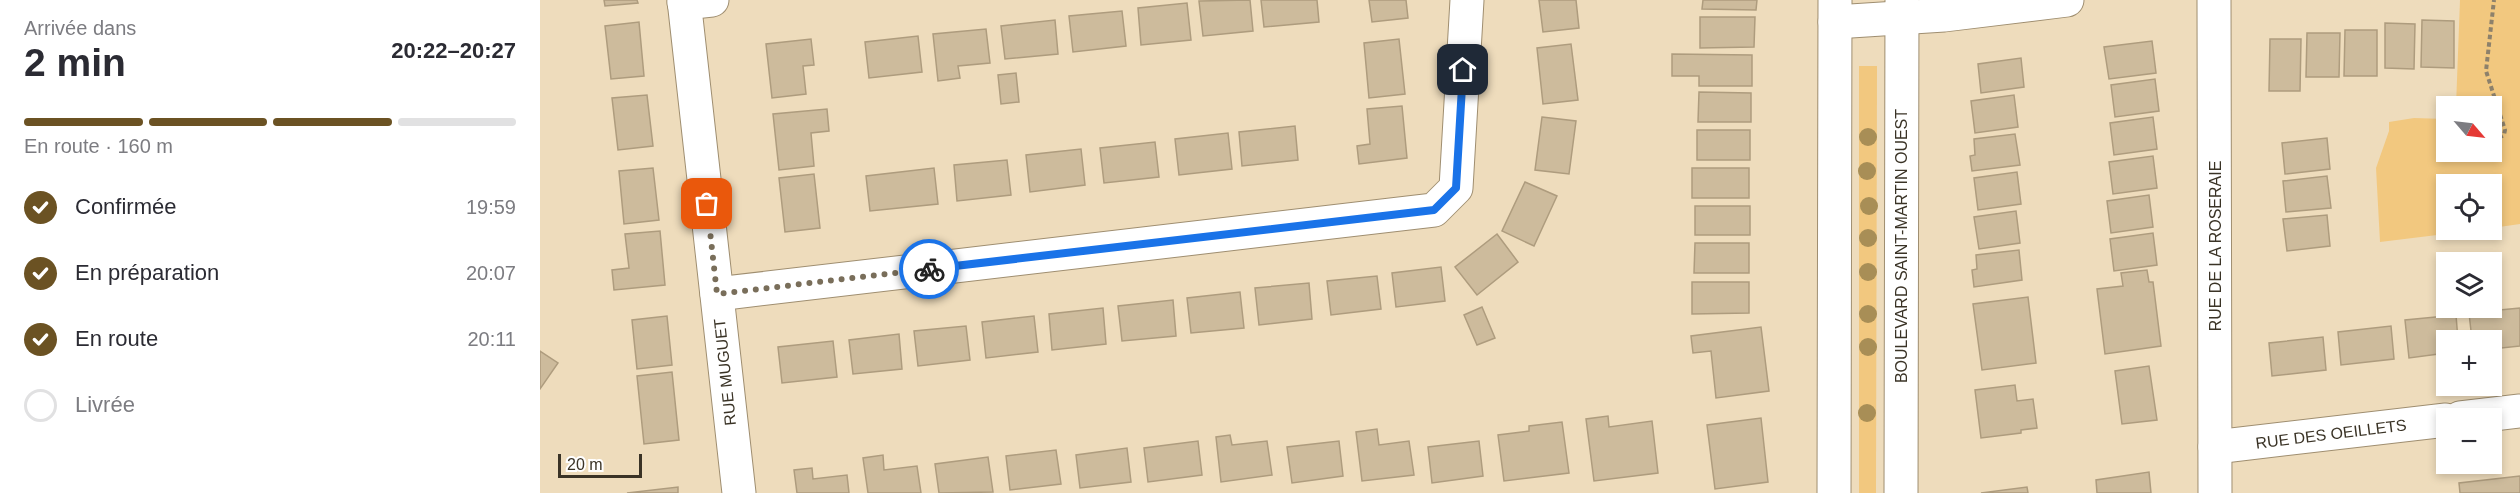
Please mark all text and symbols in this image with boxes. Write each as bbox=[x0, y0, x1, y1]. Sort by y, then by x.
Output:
text: Arrivée dans bbox=[24, 17, 136, 39]
text: 20:22–20:27 bbox=[391, 38, 516, 63]
text: 2 min bbox=[24, 41, 126, 84]
pin bbox=[1437, 44, 1488, 95]
icon: home bbox=[1446, 53, 1479, 86]
north arrow bbox=[2436, 96, 2502, 162]
map controls bbox=[2436, 96, 2502, 474]
street label: BOULEVARD SAINT-MARTIN OUEST bbox=[1893, 109, 1910, 383]
text: En route · 160 m bbox=[24, 135, 173, 157]
street label: RUE DE LA ROSERAIE bbox=[2207, 161, 2224, 331]
button: locate bbox=[2436, 174, 2502, 240]
pin bbox=[681, 178, 732, 229]
icon: bag bbox=[690, 187, 723, 220]
icon: check bbox=[24, 191, 57, 224]
text: Confirmée bbox=[75, 194, 176, 219]
text: 19:59 bbox=[466, 196, 516, 218]
courier bbox=[899, 239, 959, 299]
button: layers bbox=[2436, 252, 2502, 318]
icon: bike bbox=[913, 253, 946, 286]
icon: check bbox=[24, 257, 57, 290]
text: En préparation bbox=[75, 260, 219, 285]
text: 20:07 bbox=[466, 262, 516, 284]
street label: RUE MUGUET bbox=[711, 317, 739, 426]
icon: check bbox=[24, 323, 57, 356]
text: En route bbox=[75, 326, 158, 351]
text: 20:11 bbox=[467, 328, 516, 350]
button: + bbox=[2436, 330, 2502, 396]
text: Livrée bbox=[75, 392, 135, 417]
button: − bbox=[2436, 408, 2502, 474]
street label: RUE DES OEILLETS bbox=[2255, 416, 2407, 452]
scale bar bbox=[558, 451, 642, 478]
text: 20 m bbox=[567, 456, 603, 473]

